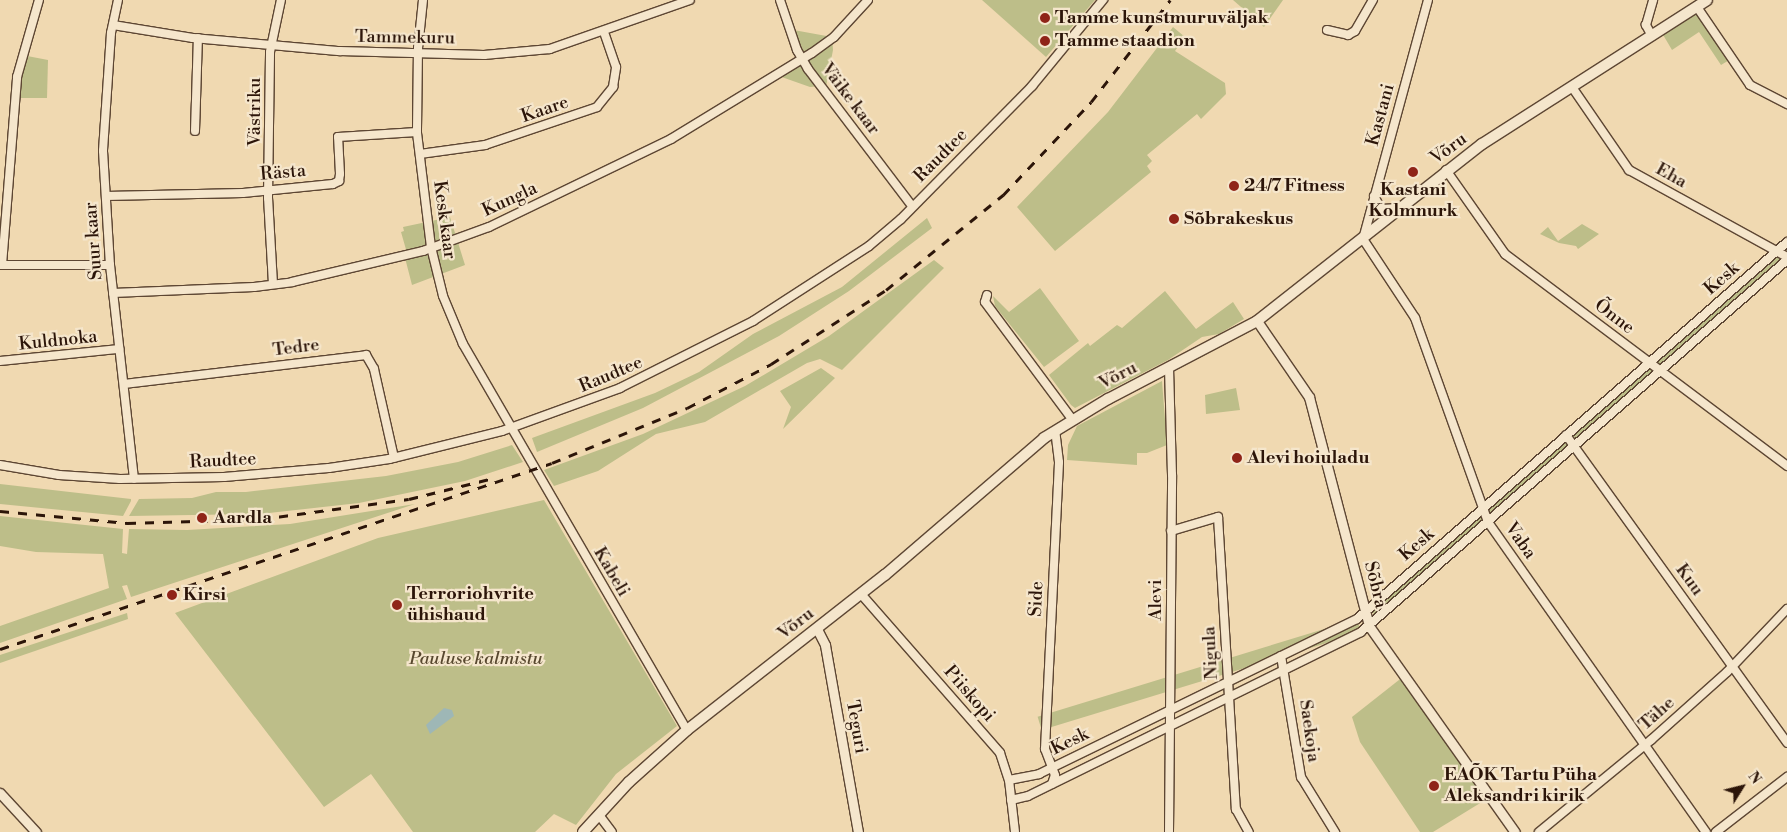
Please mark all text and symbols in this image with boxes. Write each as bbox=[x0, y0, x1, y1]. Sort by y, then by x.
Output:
place label: Tamme kunstmuruväljak bbox=[1055, 7, 1269, 29]
marker: Tamme kunstmuruväljak bbox=[1039, 12, 1051, 24]
street label: Tammekuru bbox=[355, 26, 455, 50]
place label: Tamme staadion bbox=[1055, 30, 1195, 52]
marker: Tamme staadion bbox=[1039, 35, 1051, 47]
street label: Väike kaar bbox=[816, 59, 884, 139]
street label: Västriku bbox=[244, 77, 266, 147]
street label: Kastani bbox=[1362, 82, 1400, 148]
street label: Kaare bbox=[518, 92, 572, 128]
street label: Raudtee bbox=[910, 125, 972, 187]
street label: Võru bbox=[1427, 129, 1471, 169]
street label: Eha bbox=[1652, 159, 1690, 193]
street label: Rästa bbox=[259, 160, 307, 186]
marker: Kastani Kolmnurk bbox=[1407, 166, 1419, 178]
place label: 24/7 Fitness bbox=[1244, 175, 1345, 197]
street label: Kungla bbox=[479, 178, 541, 222]
street label: Kesk kaar bbox=[428, 179, 460, 261]
marker: 24/7 Fitness bbox=[1228, 180, 1240, 192]
place label: Kastani Kolmnurk bbox=[1368, 180, 1458, 222]
street label: Suur kaar bbox=[80, 201, 108, 281]
place label: Sõbrakeskus bbox=[1184, 208, 1293, 230]
marker: Sõbrakeskus bbox=[1168, 213, 1180, 225]
street label: Kesk bbox=[1700, 258, 1744, 300]
street label: Õnne bbox=[1590, 295, 1638, 339]
street label: Kuldnoka bbox=[18, 326, 98, 356]
street label: Tedre bbox=[271, 334, 321, 362]
street label: Raudtee bbox=[576, 352, 646, 398]
street label: Võru bbox=[1095, 357, 1141, 395]
place label: Alevi hoiuladu bbox=[1247, 447, 1369, 469]
street label: Raudtee bbox=[189, 448, 257, 474]
marker: Alevi hoiuladu bbox=[1231, 452, 1243, 464]
place label: Aardla bbox=[213, 507, 272, 529]
marker: Aardla bbox=[195, 511, 209, 525]
street label: Vaba bbox=[1500, 518, 1540, 564]
street label: Kesk bbox=[1395, 524, 1439, 566]
street label: Kabeli bbox=[588, 543, 634, 601]
street label: Sõbra bbox=[1359, 559, 1391, 611]
street label: Kuu bbox=[1670, 560, 1708, 600]
street label: Alevi bbox=[1145, 579, 1167, 621]
street label: Side bbox=[1025, 581, 1049, 617]
place label: Kirsi bbox=[183, 584, 226, 606]
place label: Terroriohvrite ühishaud bbox=[407, 584, 534, 626]
marker: Kirsi bbox=[165, 588, 179, 602]
marker: Terroriohvrite ühishaud bbox=[391, 599, 403, 611]
street label: Võru bbox=[774, 603, 818, 645]
street label: Nigula bbox=[1199, 626, 1223, 680]
park label: Pauluse kalmistu bbox=[409, 648, 543, 670]
street label: Piiskopi bbox=[939, 661, 999, 727]
street label: Tähe bbox=[1635, 692, 1679, 736]
street label: Saekoja bbox=[1294, 698, 1324, 764]
street label: Teguri bbox=[841, 699, 871, 755]
street label: Kesk bbox=[1048, 724, 1092, 760]
north arrow bbox=[1717, 762, 1767, 812]
place label: EAÕK Tartu Püha Aleksandri kirik bbox=[1444, 765, 1597, 808]
text: N bbox=[1744, 768, 1765, 788]
marker: EAÕK Tartu Püha Aleksandri kirik bbox=[1428, 780, 1440, 792]

